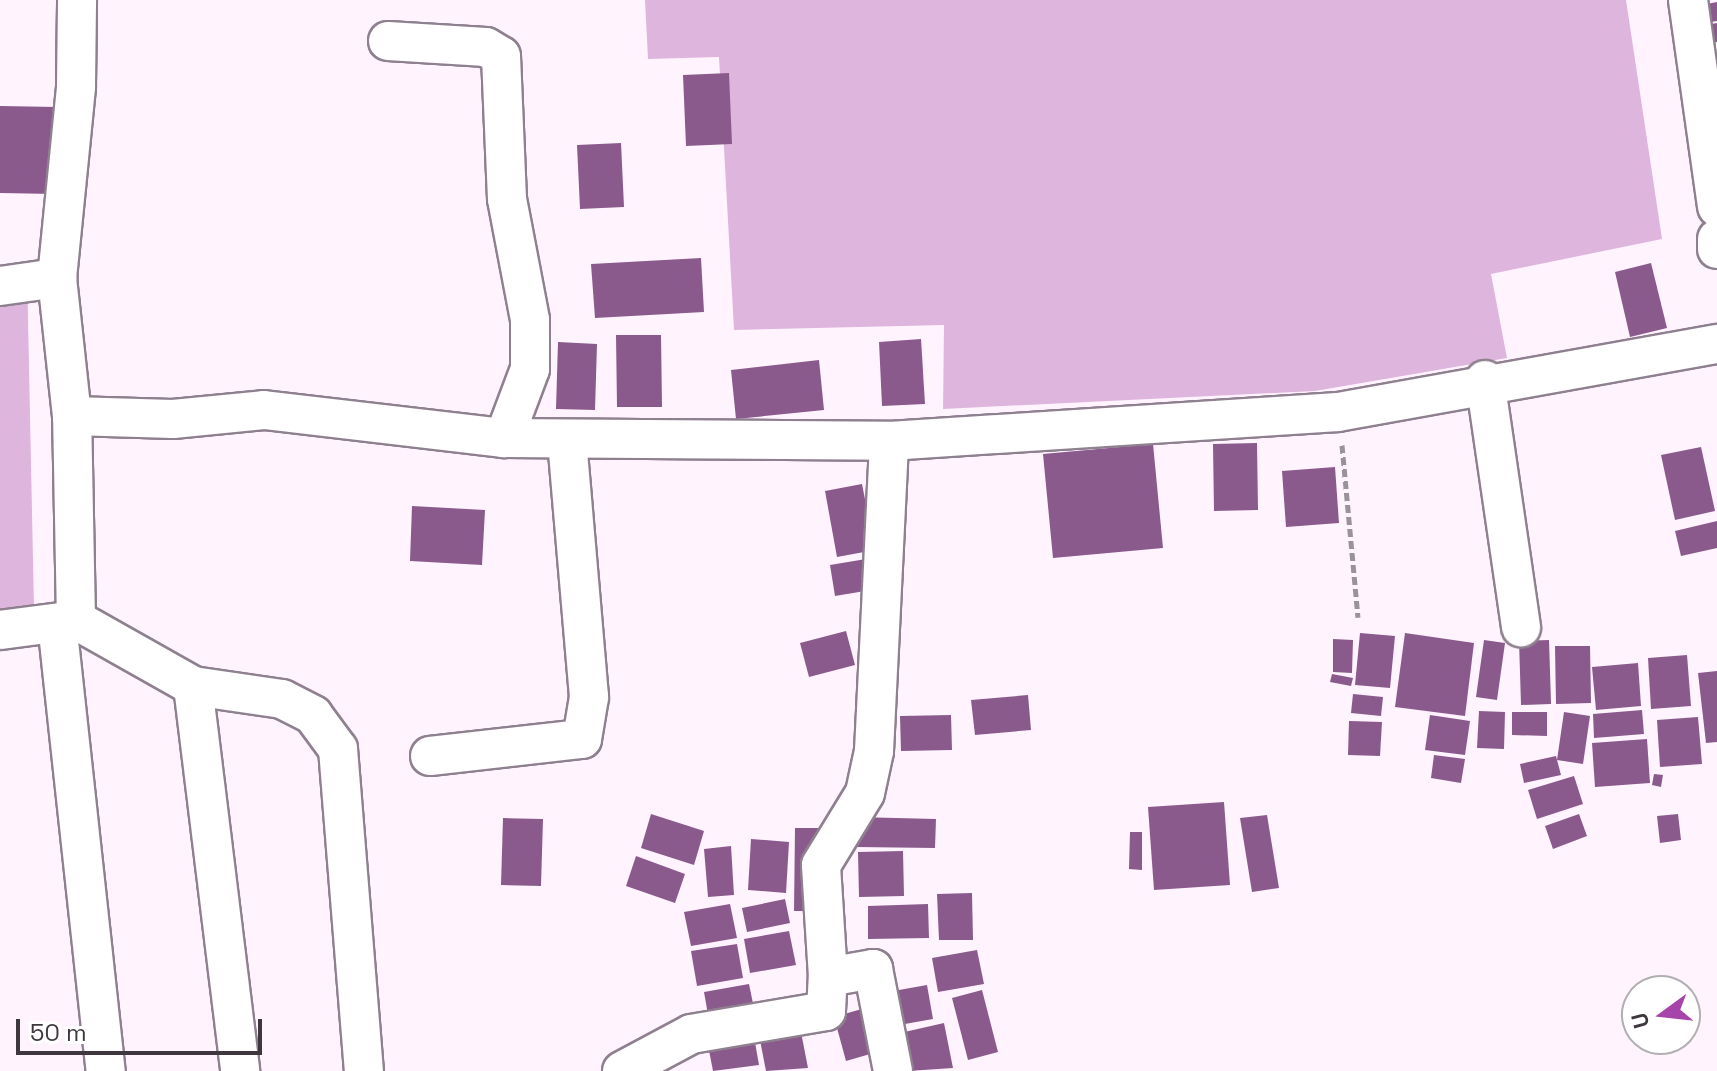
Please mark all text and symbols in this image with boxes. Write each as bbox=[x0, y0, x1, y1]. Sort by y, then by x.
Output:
north arrow bbox=[1621, 975, 1701, 1055]
scale bar bbox=[20, 1003, 266, 1053]
text: U bbox=[1624, 1010, 1655, 1031]
text: 50 m bbox=[30, 1017, 87, 1048]

